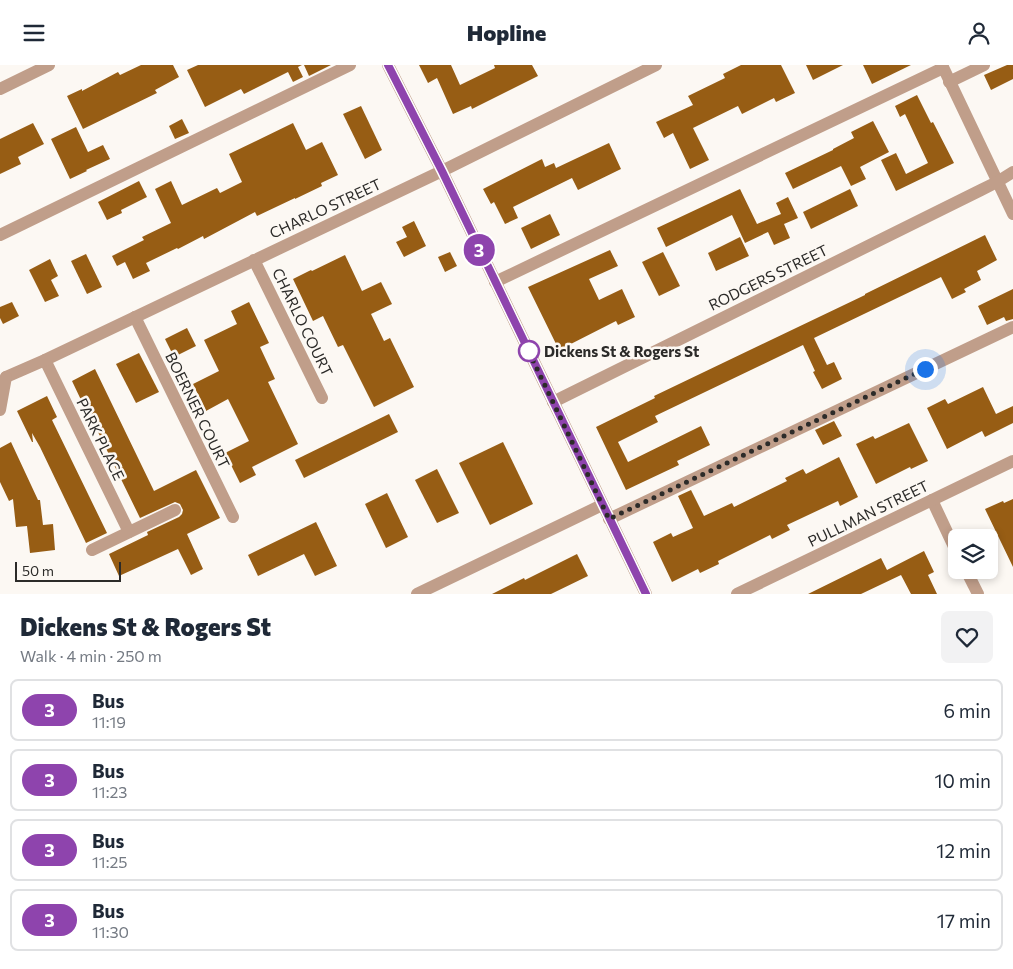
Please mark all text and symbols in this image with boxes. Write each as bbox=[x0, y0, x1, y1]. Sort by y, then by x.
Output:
icon: menu bbox=[20, 19, 48, 47]
text: Hopline bbox=[467, 19, 546, 46]
icon: person bbox=[965, 19, 993, 47]
street label: CHARLO STREET bbox=[266, 174, 384, 242]
line badge: 3 bbox=[463, 234, 495, 266]
text: 3 bbox=[474, 239, 484, 261]
street label: RODGERS STREET bbox=[705, 240, 831, 314]
street label: CHARLO COURT bbox=[269, 265, 337, 379]
marker: Dickens St & Rogers St bbox=[518, 340, 540, 362]
place label: Dickens St & Rogers St bbox=[544, 342, 699, 360]
street label: BOERNER COURT bbox=[162, 349, 234, 471]
your location bbox=[913, 357, 938, 382]
street label: PARK PLACE bbox=[73, 395, 129, 483]
street label: PULLMAN STREET bbox=[805, 476, 932, 550]
map controls bbox=[948, 529, 998, 579]
button: layers bbox=[948, 529, 998, 579]
scale bar bbox=[15, 559, 121, 582]
text: 50 m bbox=[22, 562, 54, 579]
button: heart bbox=[941, 611, 993, 663]
text: Dickens St & Rogers St bbox=[20, 612, 271, 641]
text: Walk · 4 min · 250 m bbox=[20, 646, 162, 665]
text: Bus bbox=[92, 689, 124, 712]
text: 3 bbox=[44, 699, 55, 721]
text: 6 min bbox=[943, 699, 991, 722]
text: 11:19 bbox=[92, 712, 126, 731]
text: Bus bbox=[92, 759, 124, 782]
text: 3 bbox=[44, 769, 55, 791]
text: 10 min bbox=[934, 769, 991, 792]
text: 11:23 bbox=[92, 782, 127, 801]
text: Bus bbox=[92, 829, 124, 852]
text: 3 bbox=[44, 839, 55, 861]
text: 12 min bbox=[936, 839, 991, 862]
text: 11:25 bbox=[92, 852, 128, 871]
text: Bus bbox=[92, 899, 124, 922]
text: 3 bbox=[44, 909, 55, 931]
text: 17 min bbox=[937, 909, 991, 932]
text: 11:30 bbox=[92, 922, 129, 941]

